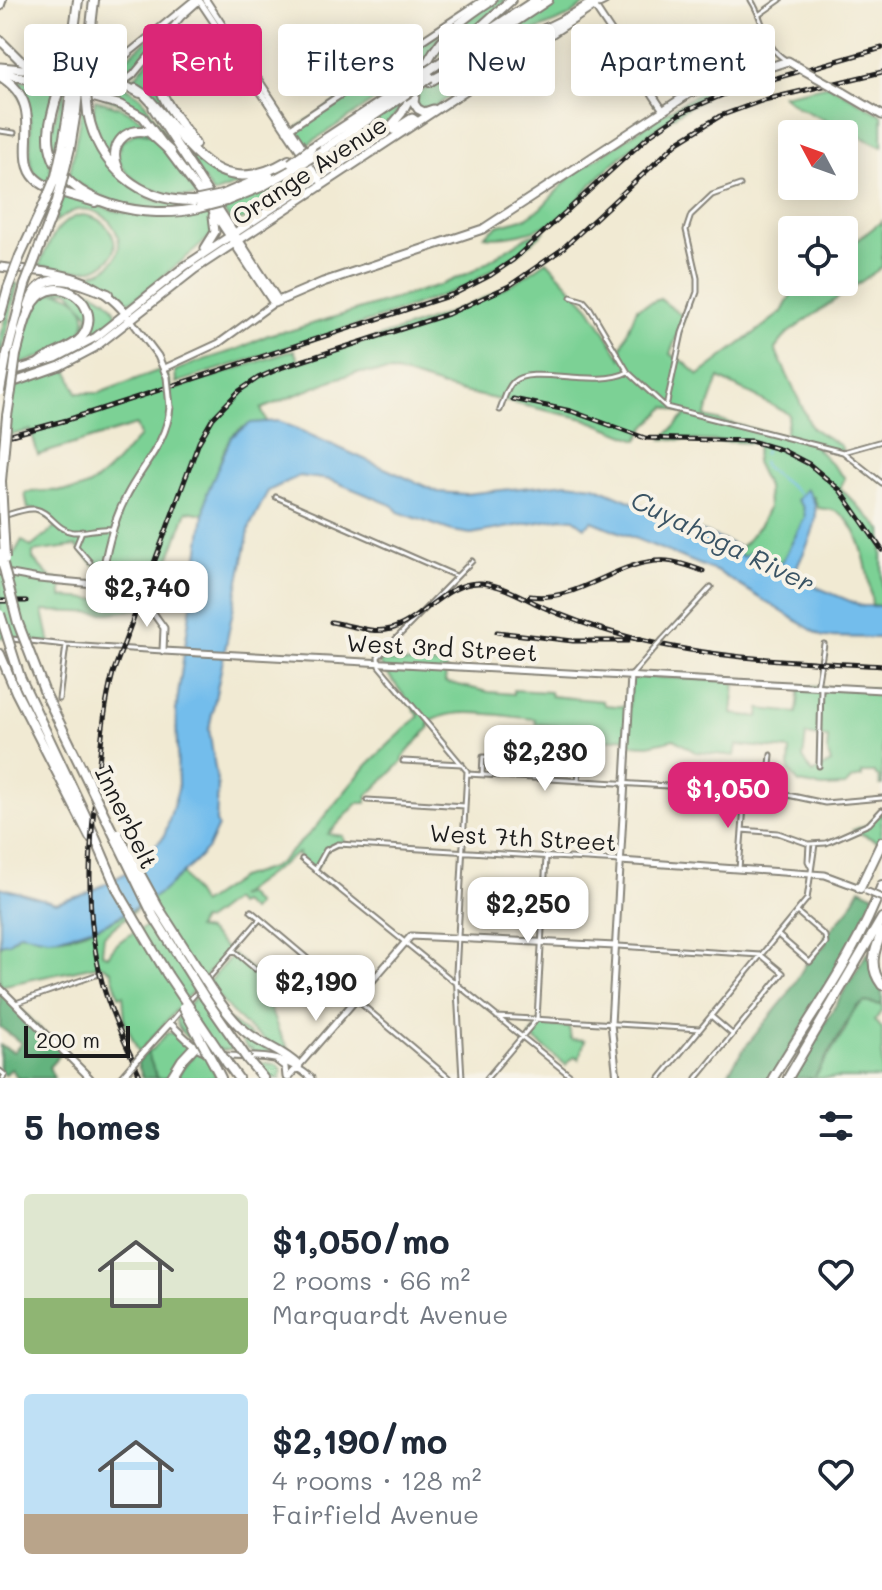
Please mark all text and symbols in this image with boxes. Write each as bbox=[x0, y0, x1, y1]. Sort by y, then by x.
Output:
chip: Buy bbox=[24, 24, 127, 96]
chip: Rent bbox=[143, 24, 262, 96]
chip: Filters bbox=[278, 24, 423, 96]
chip: New bbox=[439, 24, 555, 96]
chip: Apartment bbox=[571, 24, 775, 96]
street label: Orange Avenue bbox=[226, 108, 392, 232]
north arrow bbox=[778, 120, 858, 200]
map controls bbox=[778, 120, 858, 296]
button: locate bbox=[778, 216, 858, 296]
water label: Cuyahoga River bbox=[626, 482, 820, 600]
pin: $2,740 bbox=[82, 561, 212, 629]
text: $2,740 bbox=[104, 570, 190, 604]
street label: West 3rd Street bbox=[346, 627, 538, 667]
pin: $2,230 bbox=[480, 725, 610, 793]
text: $2,230 bbox=[502, 734, 588, 768]
street label: Innerbelt bbox=[89, 760, 165, 874]
pin: $1,050 bbox=[663, 762, 793, 830]
text: $1,050 bbox=[686, 771, 770, 805]
street label: West 7th Street bbox=[429, 817, 617, 857]
pin: $2,250 bbox=[463, 877, 593, 945]
text: $2,250 bbox=[485, 886, 571, 920]
pin: $2,190 bbox=[251, 955, 381, 1023]
text: $2,190 bbox=[275, 964, 357, 998]
scale bar bbox=[24, 1022, 130, 1058]
text: 200 m bbox=[36, 1025, 100, 1054]
text: 5 homes bbox=[24, 1104, 161, 1149]
icon: filters bbox=[814, 1104, 858, 1148]
text: $1,050/mo bbox=[272, 1218, 450, 1263]
icon: home bbox=[88, 1226, 184, 1322]
icon: heart bbox=[814, 1252, 858, 1296]
text: 2 rooms · 66 m² bbox=[272, 1263, 470, 1297]
text: Marquardt Avenue bbox=[272, 1297, 508, 1331]
text: $2,190/mo bbox=[272, 1418, 447, 1463]
icon: home bbox=[88, 1426, 184, 1522]
icon: heart bbox=[814, 1452, 858, 1496]
text: 4 rooms · 128 m² bbox=[272, 1463, 482, 1497]
text: Fairfield Avenue bbox=[272, 1497, 479, 1531]

